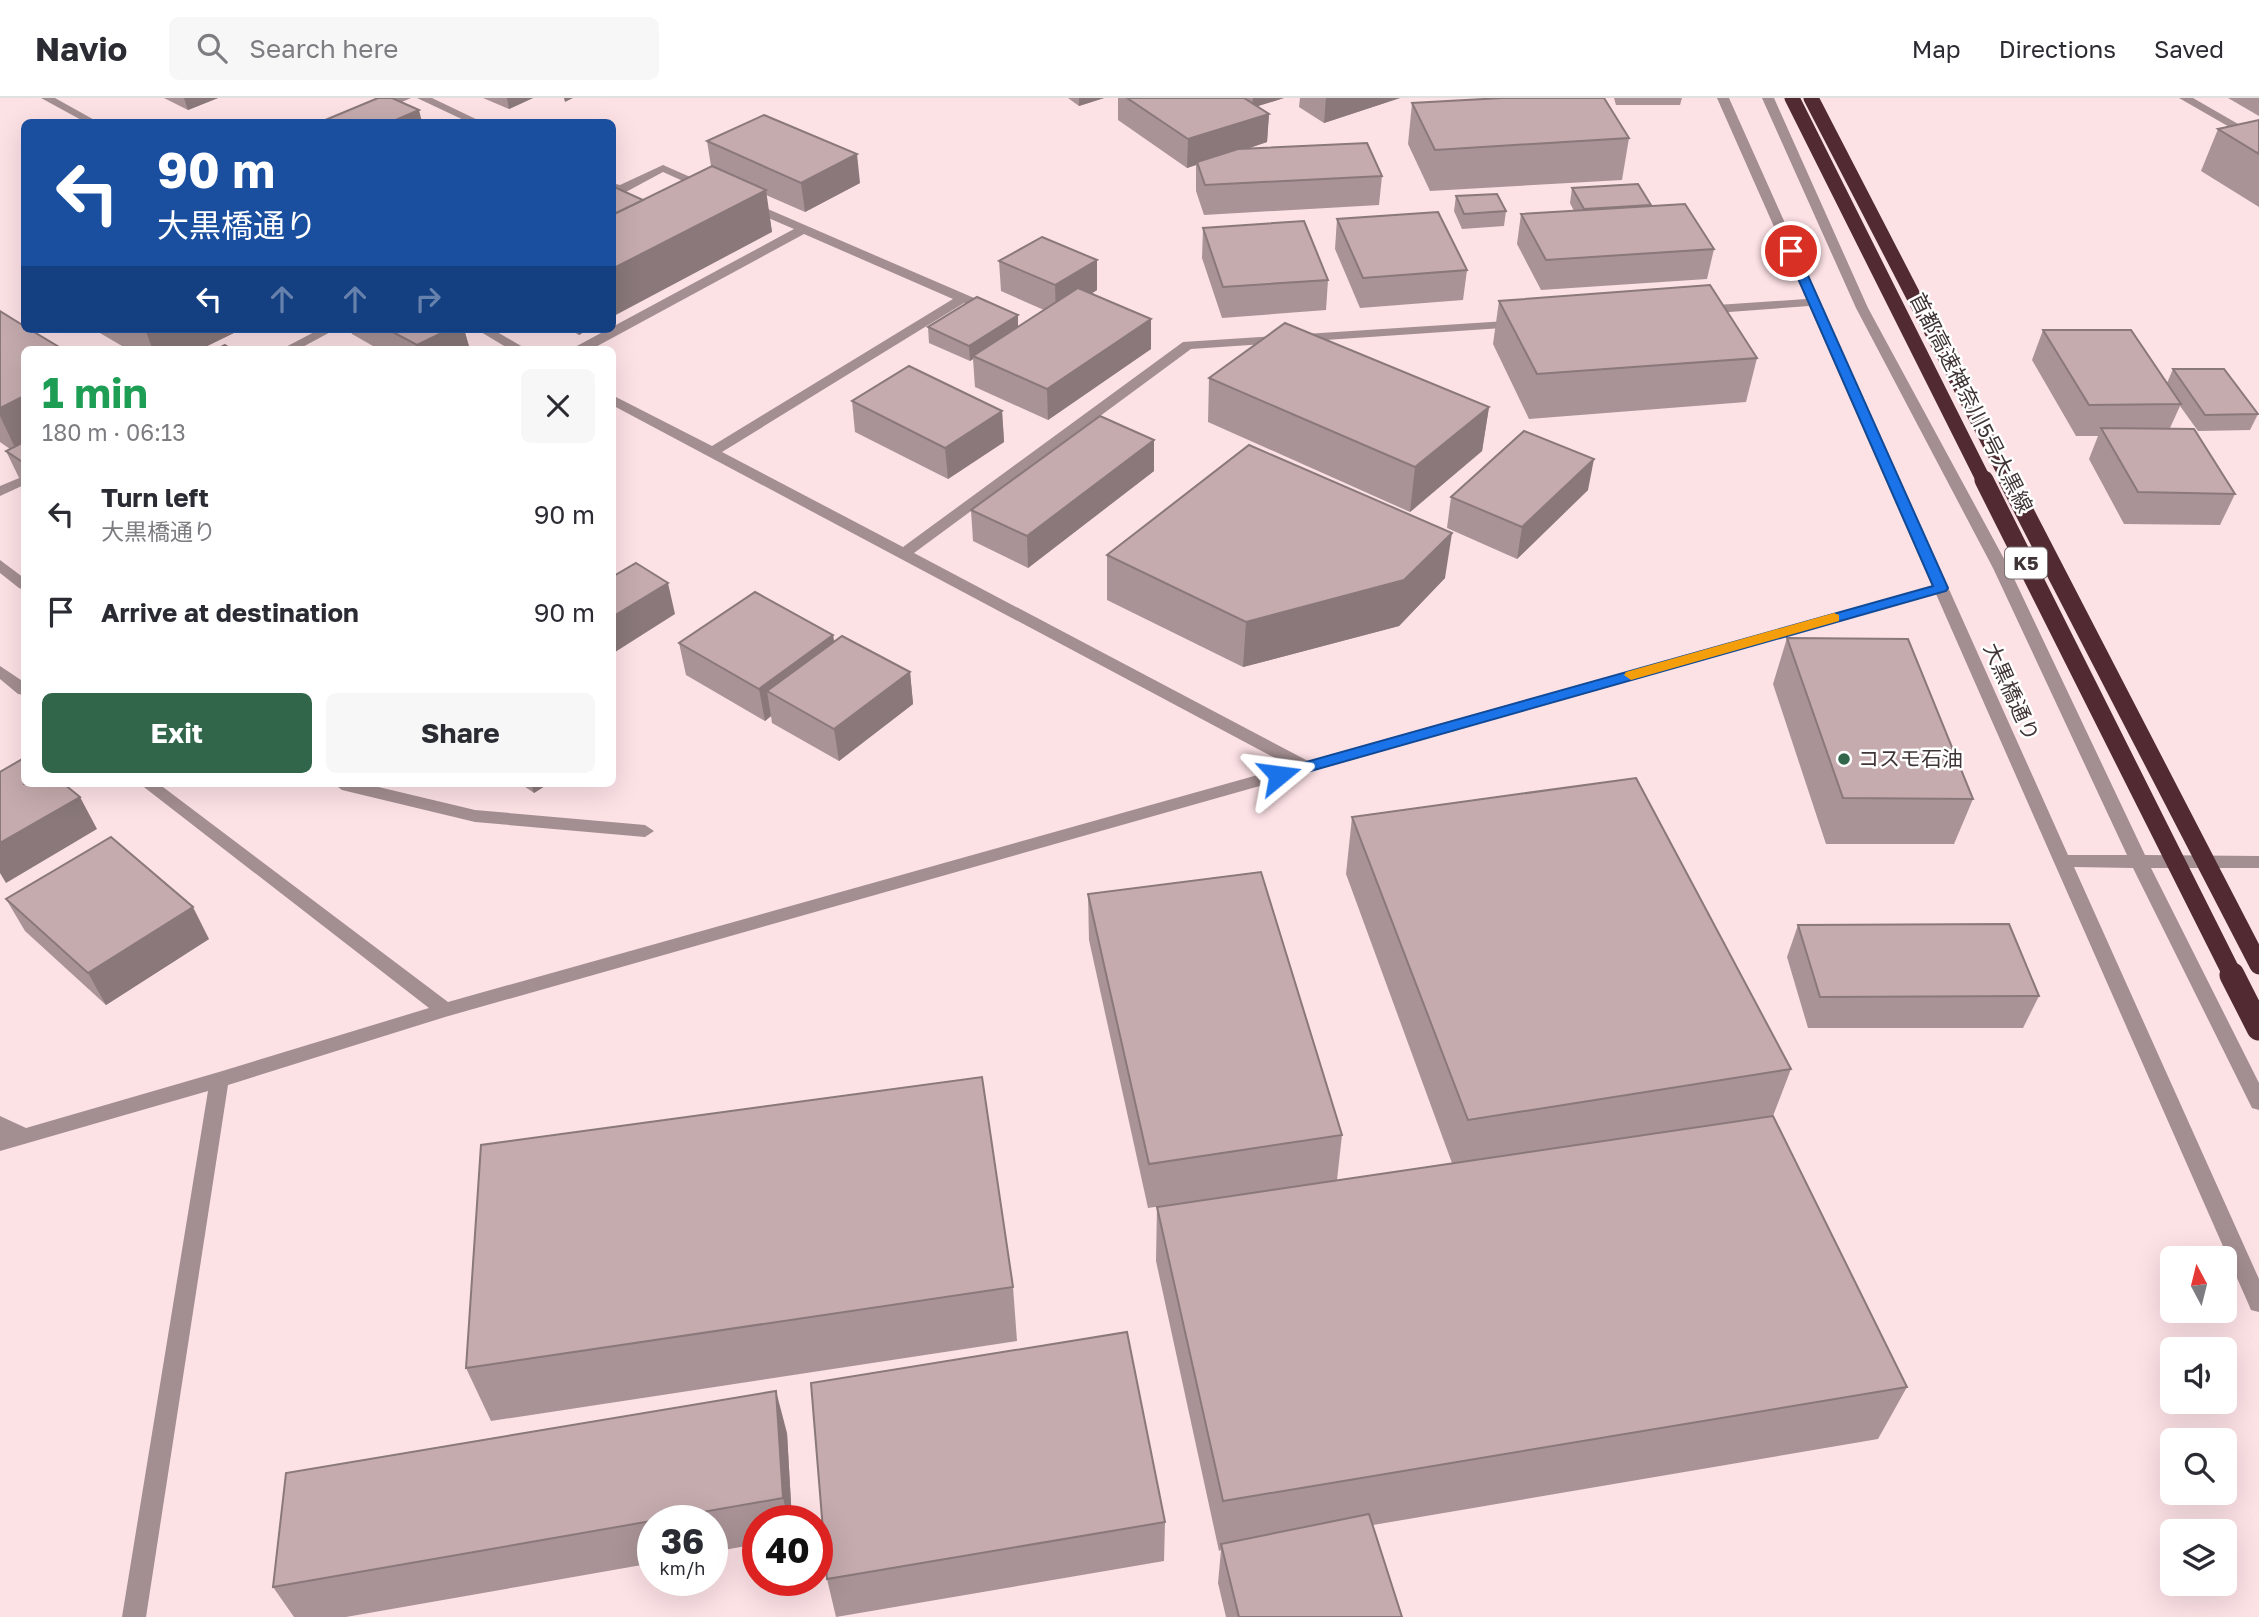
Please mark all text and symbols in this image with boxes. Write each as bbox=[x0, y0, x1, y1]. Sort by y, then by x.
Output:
search box bbox=[169, 17, 659, 80]
text: Navio bbox=[35, 29, 127, 68]
icon: search bbox=[193, 29, 231, 67]
text: Search here bbox=[249, 33, 398, 64]
text: Map bbox=[1912, 34, 1961, 63]
text: Directions bbox=[1999, 34, 2116, 63]
text: Saved bbox=[2154, 34, 2224, 63]
text: 90 m bbox=[157, 140, 275, 199]
icon: left bbox=[42, 147, 133, 238]
text: 大黒橋通り bbox=[157, 206, 317, 244]
pin bbox=[1761, 221, 1821, 281]
icon: arrive bbox=[1772, 232, 1810, 270]
icon: left bbox=[190, 280, 228, 318]
icon: ahead bbox=[263, 280, 301, 318]
icon: ahead bbox=[336, 280, 374, 318]
icon: right bbox=[409, 280, 447, 318]
street label: 首都高速神奈川5号大黒線 bbox=[1905, 288, 2039, 517]
text: 1 min bbox=[42, 367, 148, 417]
button: close bbox=[521, 369, 595, 443]
text: 180 m · 06:13 bbox=[42, 418, 186, 446]
text: Turn left bbox=[101, 482, 209, 513]
icon: left bbox=[42, 495, 80, 533]
text: 90 m bbox=[534, 499, 595, 530]
text: 大黒橋通り bbox=[101, 517, 216, 545]
road number: K5 bbox=[2005, 548, 2047, 578]
icon: arrive bbox=[42, 593, 80, 631]
text: Arrive at destination bbox=[101, 597, 359, 628]
text: 90 m bbox=[534, 597, 595, 628]
street label: 大黒橋通り bbox=[1979, 638, 2045, 745]
button: Exit bbox=[42, 693, 312, 773]
button: Share bbox=[326, 693, 595, 773]
position arrow bbox=[1242, 738, 1316, 812]
place label: コスモ石油 bbox=[1858, 745, 1963, 771]
marker: コスモ石油 bbox=[1836, 751, 1852, 767]
north arrow bbox=[2160, 1246, 2236, 1323]
map controls bbox=[2160, 1246, 2237, 1596]
button: sound bbox=[2160, 1337, 2237, 1414]
button: search bbox=[2160, 1428, 2237, 1505]
speed limit sign: 40 bbox=[742, 1505, 833, 1596]
button: layers bbox=[2160, 1519, 2237, 1596]
text: 36 bbox=[661, 1520, 704, 1562]
text: km/h bbox=[660, 1557, 705, 1579]

